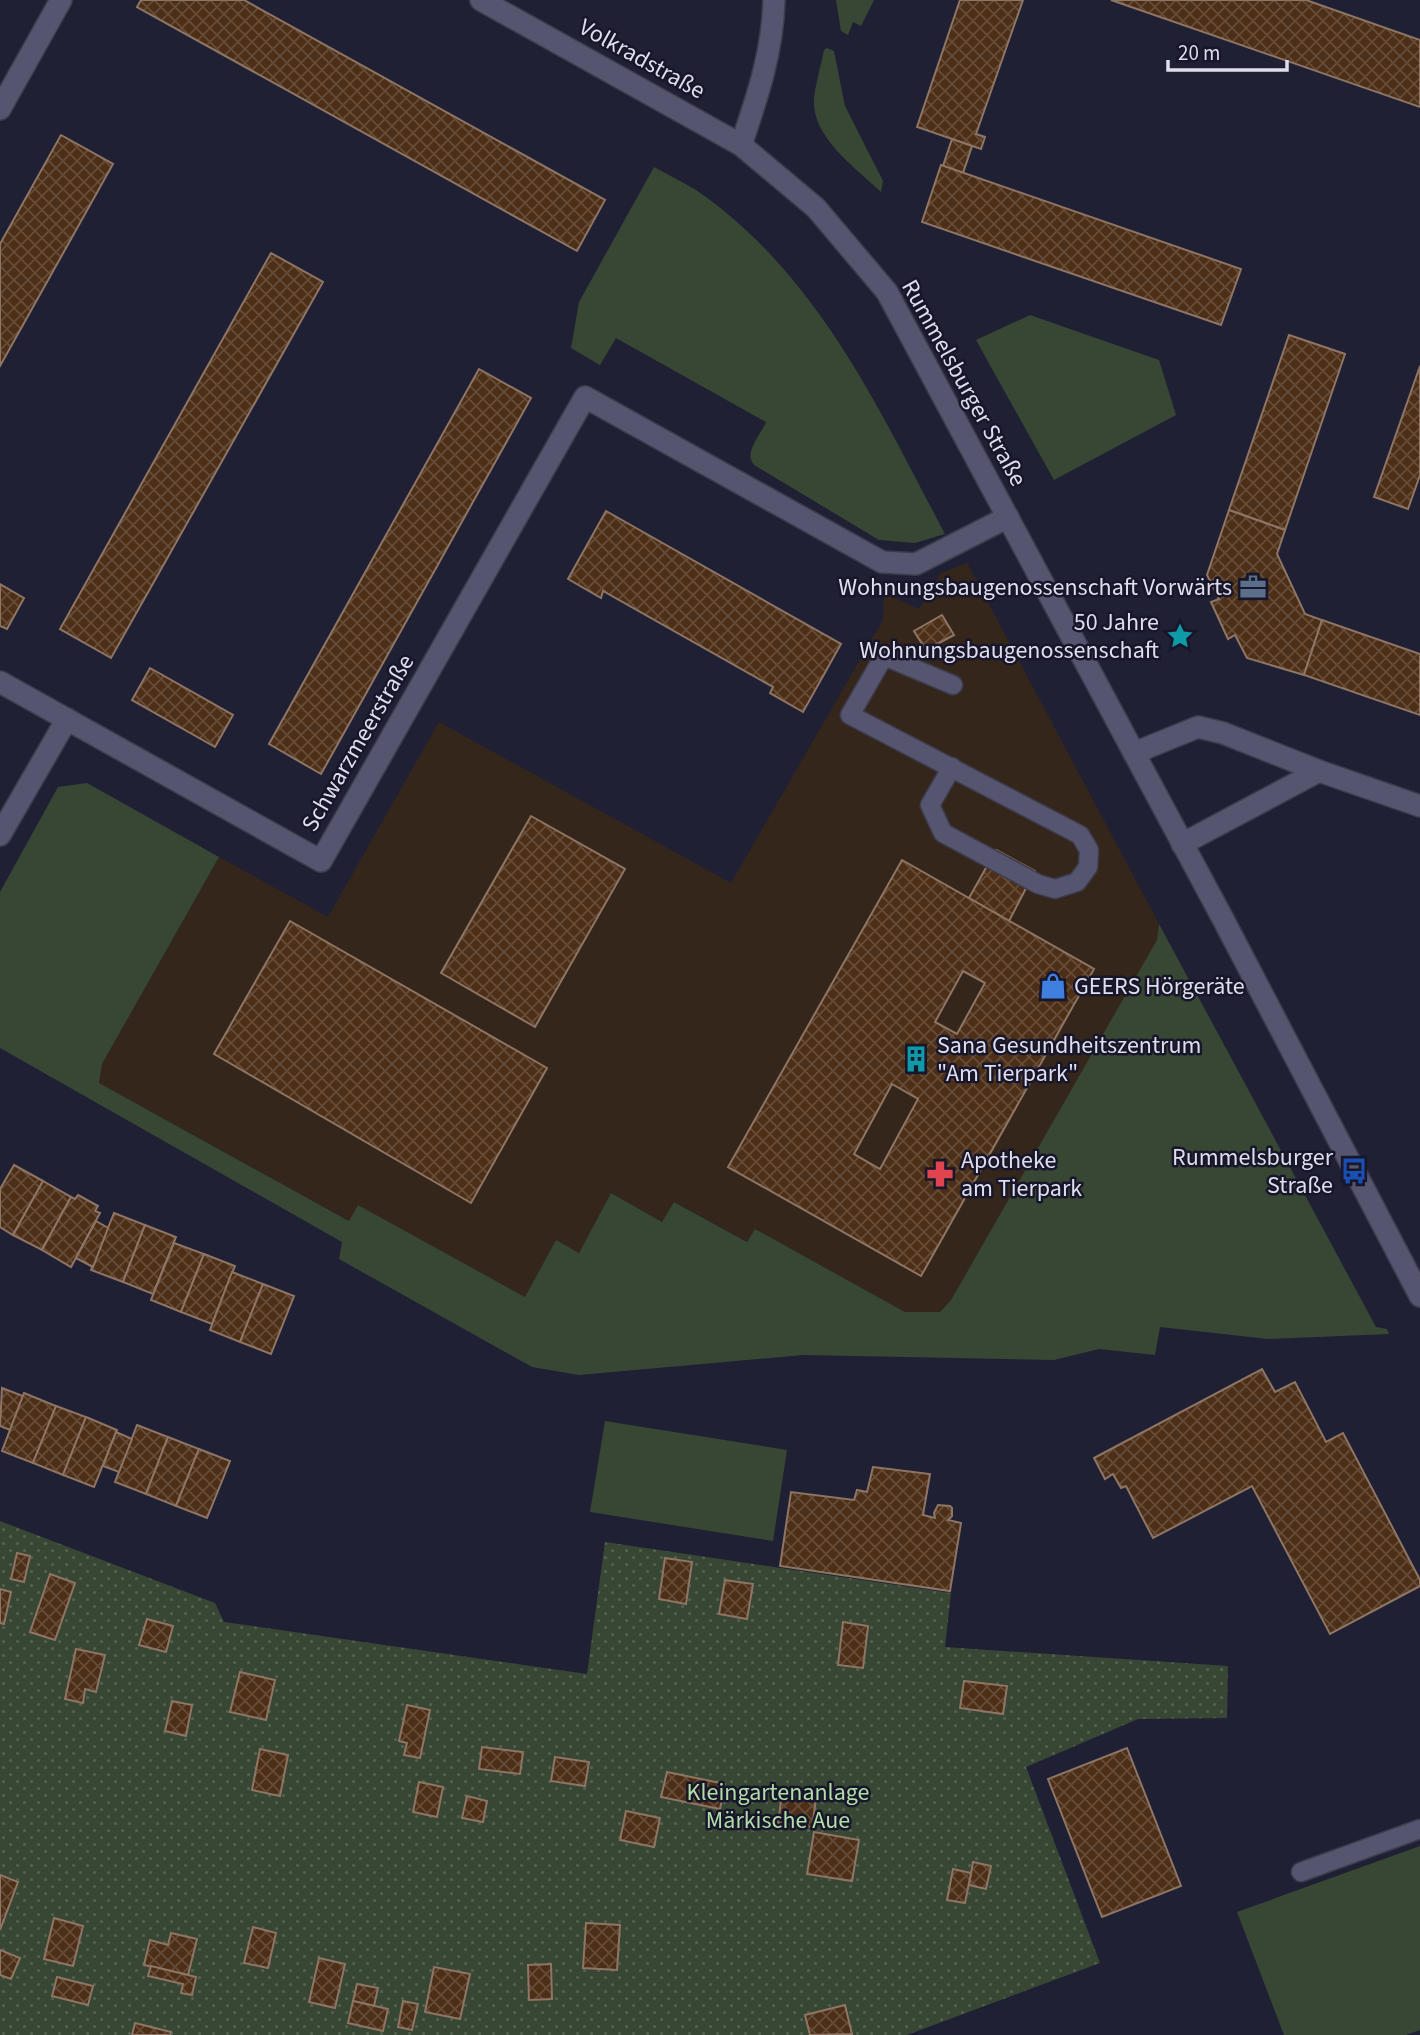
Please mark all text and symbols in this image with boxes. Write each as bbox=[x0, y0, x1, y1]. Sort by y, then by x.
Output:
street label: Volkradstraße bbox=[573, 10, 711, 108]
scale bar bbox=[1168, 28, 1287, 72]
text: 20 m bbox=[1178, 38, 1220, 68]
street label: Rummelsburger Straße bbox=[893, 273, 1035, 493]
place label: Wohnungsbaugenossenschaft Vorwärts bbox=[838, 570, 1232, 605]
office icon: Wohnungsbaugenossenschaft Vorwärts bbox=[1238, 572, 1268, 602]
place label: 50 Jahre Wohnungsbaugenossenschaft bbox=[859, 605, 1159, 668]
place icon: 50 Jahre Wohnungsbaugenossenschaft bbox=[1165, 621, 1195, 651]
street label: Schwarzmeerstraße bbox=[293, 648, 423, 838]
place label: GEERS Hörgeräte bbox=[1074, 969, 1245, 1004]
shop icon: GEERS Hörgeräte bbox=[1038, 971, 1068, 1001]
place label: Sana Gesundheitszentrum "Am Tierpark" bbox=[937, 1028, 1201, 1091]
building icon: Sana Gesundheitszentrum "Am Tierpark" bbox=[901, 1044, 931, 1074]
place label: Rummelsburger Straße bbox=[1172, 1140, 1334, 1203]
place label: Apotheke am Tierpark bbox=[961, 1143, 1082, 1206]
bus stop icon: Rummelsburger Straße bbox=[1339, 1156, 1369, 1186]
pharmacy icon: Apotheke am Tierpark bbox=[925, 1159, 955, 1189]
park label: Kleingartenanlage Märkische Aue bbox=[686, 1775, 870, 1838]

